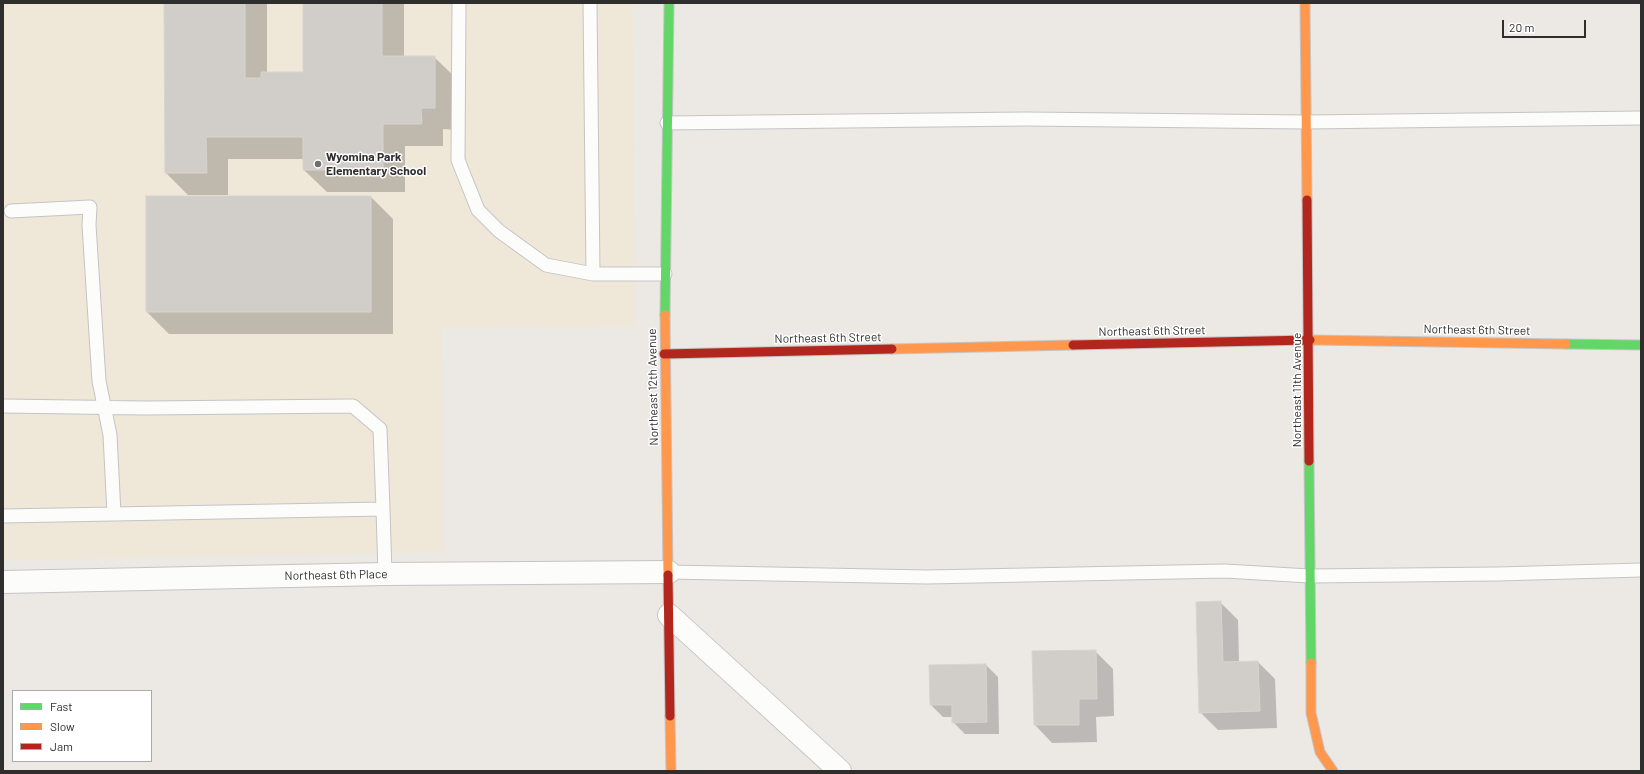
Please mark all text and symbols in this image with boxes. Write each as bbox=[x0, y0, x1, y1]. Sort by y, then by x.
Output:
scale bar bbox=[1504, 12, 1588, 38]
text: 20 m bbox=[1509, 20, 1535, 34]
place label: Wyomina Park Elementary School bbox=[326, 150, 426, 178]
marker: Wyomina Park Elementary School bbox=[313, 159, 323, 169]
street label: Northeast 6th Street bbox=[1423, 322, 1531, 338]
street label: Northeast 6th Street bbox=[1098, 323, 1206, 339]
street label: Northeast 12th Avenue bbox=[645, 328, 661, 446]
street label: Northeast 6th Street bbox=[774, 330, 882, 346]
street label: Northeast 11th Avenue bbox=[1290, 333, 1304, 447]
street label: Northeast 6th Place bbox=[284, 567, 388, 583]
legend bbox=[12, 690, 152, 762]
text: Fast bbox=[50, 699, 73, 713]
text: Slow bbox=[50, 719, 75, 733]
text: Jam bbox=[50, 739, 73, 753]

